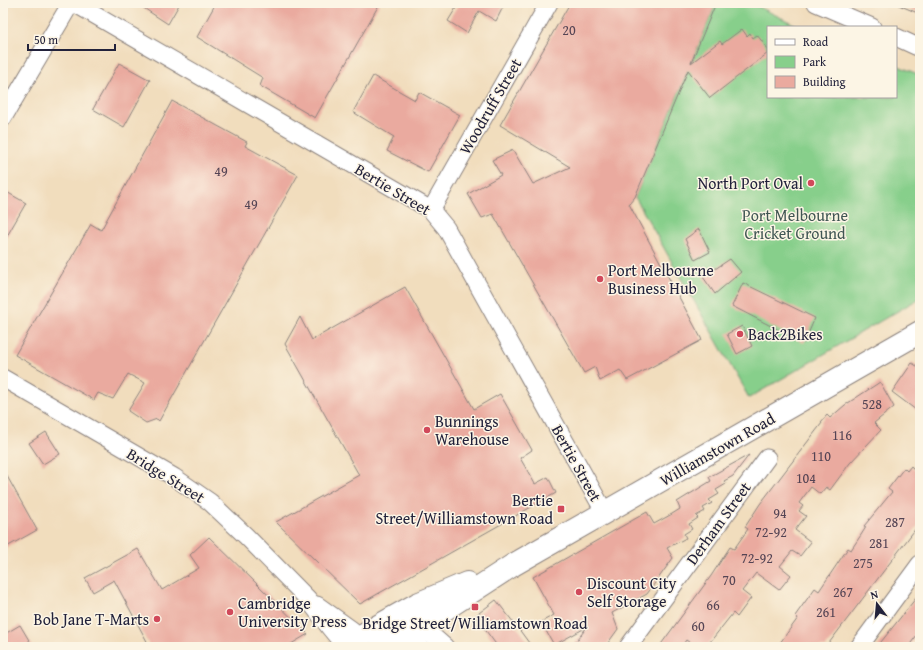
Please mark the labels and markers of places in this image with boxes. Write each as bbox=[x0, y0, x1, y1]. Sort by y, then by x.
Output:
place label: North Port Oval bbox=[698, 171, 804, 195]
marker: North Port Oval bbox=[806, 178, 816, 188]
place label: Port Melbourne Business Hub bbox=[608, 258, 714, 300]
marker: Port Melbourne Business Hub bbox=[595, 274, 605, 284]
place label: Back2Bikes bbox=[748, 322, 823, 346]
marker: Back2Bikes bbox=[735, 329, 745, 339]
place label: Bunnings Warehouse bbox=[435, 409, 509, 451]
marker: Bunnings Warehouse bbox=[422, 425, 432, 435]
place label: Bertie Street/Williamstown Road bbox=[376, 488, 553, 530]
marker: Bertie Street/Williamstown Road bbox=[556, 504, 566, 514]
place label: Discount City Self Storage bbox=[587, 571, 676, 613]
marker: Discount City Self Storage bbox=[574, 587, 584, 597]
place label: Cambridge University Press bbox=[238, 591, 347, 633]
marker: Bridge Street/Williamstown Road bbox=[470, 602, 480, 612]
place label: Bob Jane T-Marts bbox=[34, 607, 149, 631]
marker: Cambridge University Press bbox=[225, 607, 235, 617]
place label: Bridge Street/Williamstown Road bbox=[362, 611, 588, 635]
marker: Bob Jane T-Marts bbox=[152, 614, 162, 624]

